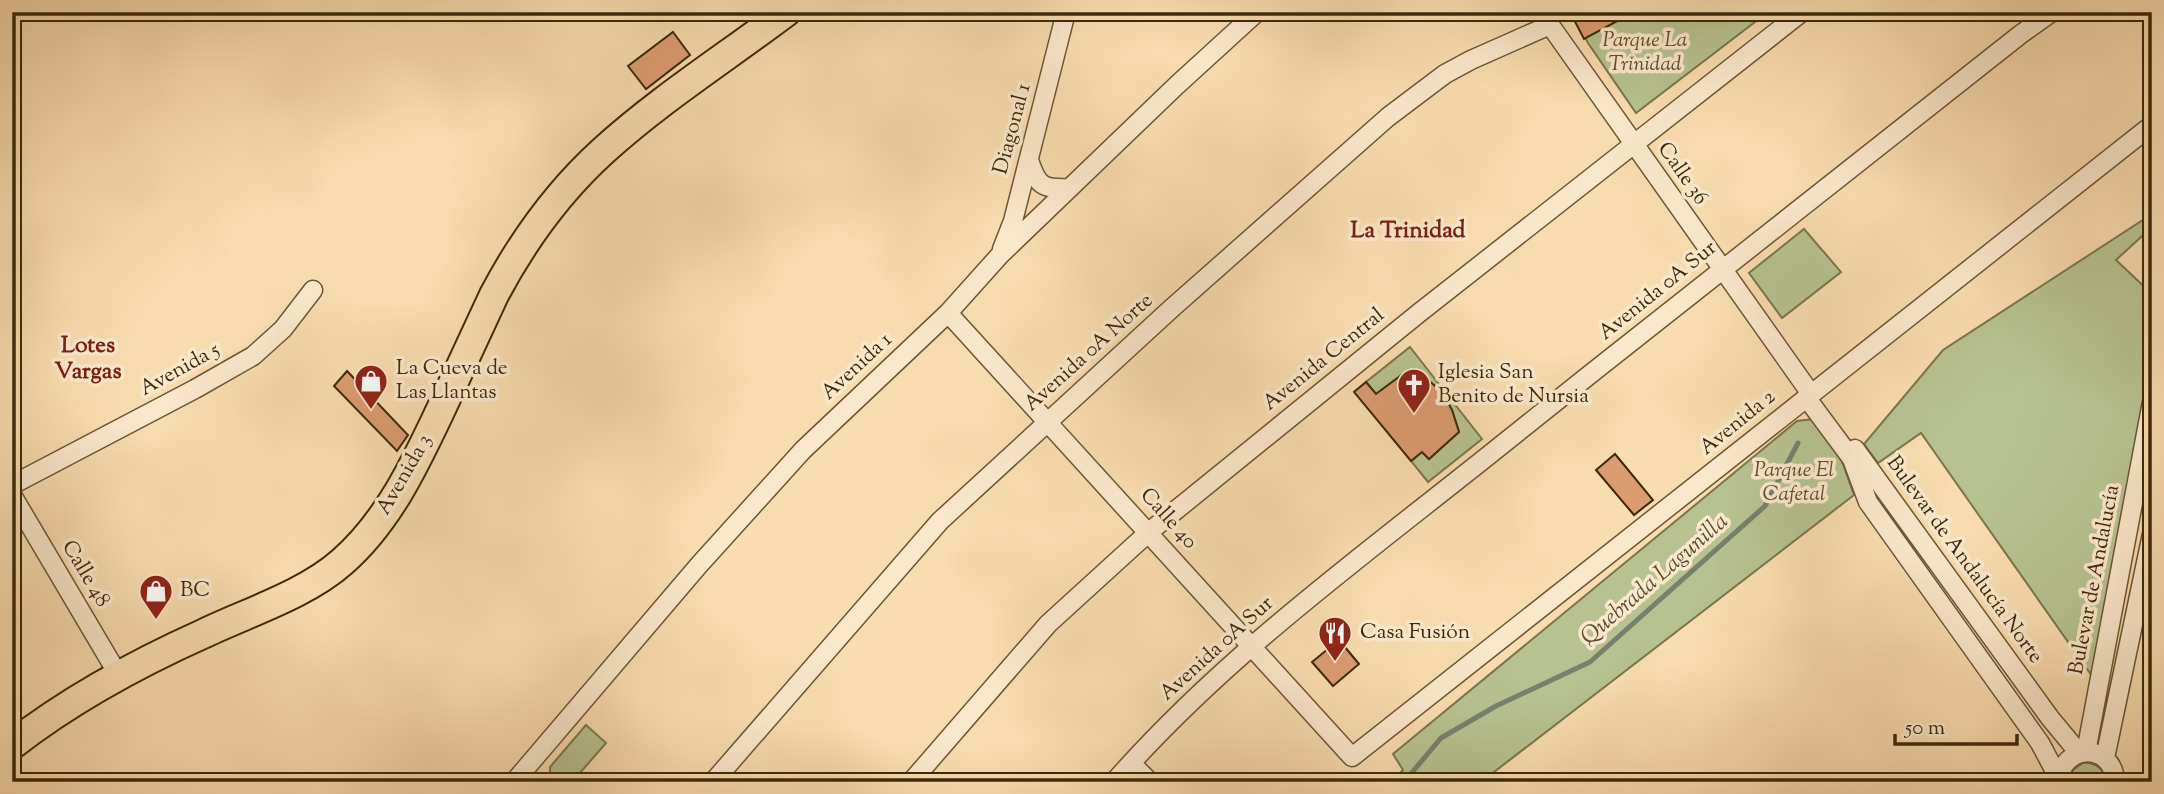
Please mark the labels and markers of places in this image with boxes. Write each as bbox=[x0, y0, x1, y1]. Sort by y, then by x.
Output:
place label: La Cueva de Las Llantas bbox=[396, 354, 508, 408]
place label: Iglesia San Benito de Nursia bbox=[1438, 358, 1589, 412]
shop icon: La Cueva de Las Llantas bbox=[352, 362, 390, 411]
church icon: Iglesia San Benito de Nursia bbox=[1395, 366, 1433, 415]
shop icon: BC bbox=[137, 572, 175, 621]
place label: BC bbox=[180, 576, 210, 606]
restaurant icon: Casa Fusión bbox=[1316, 614, 1354, 663]
place label: Casa Fusión bbox=[1360, 618, 1470, 648]

